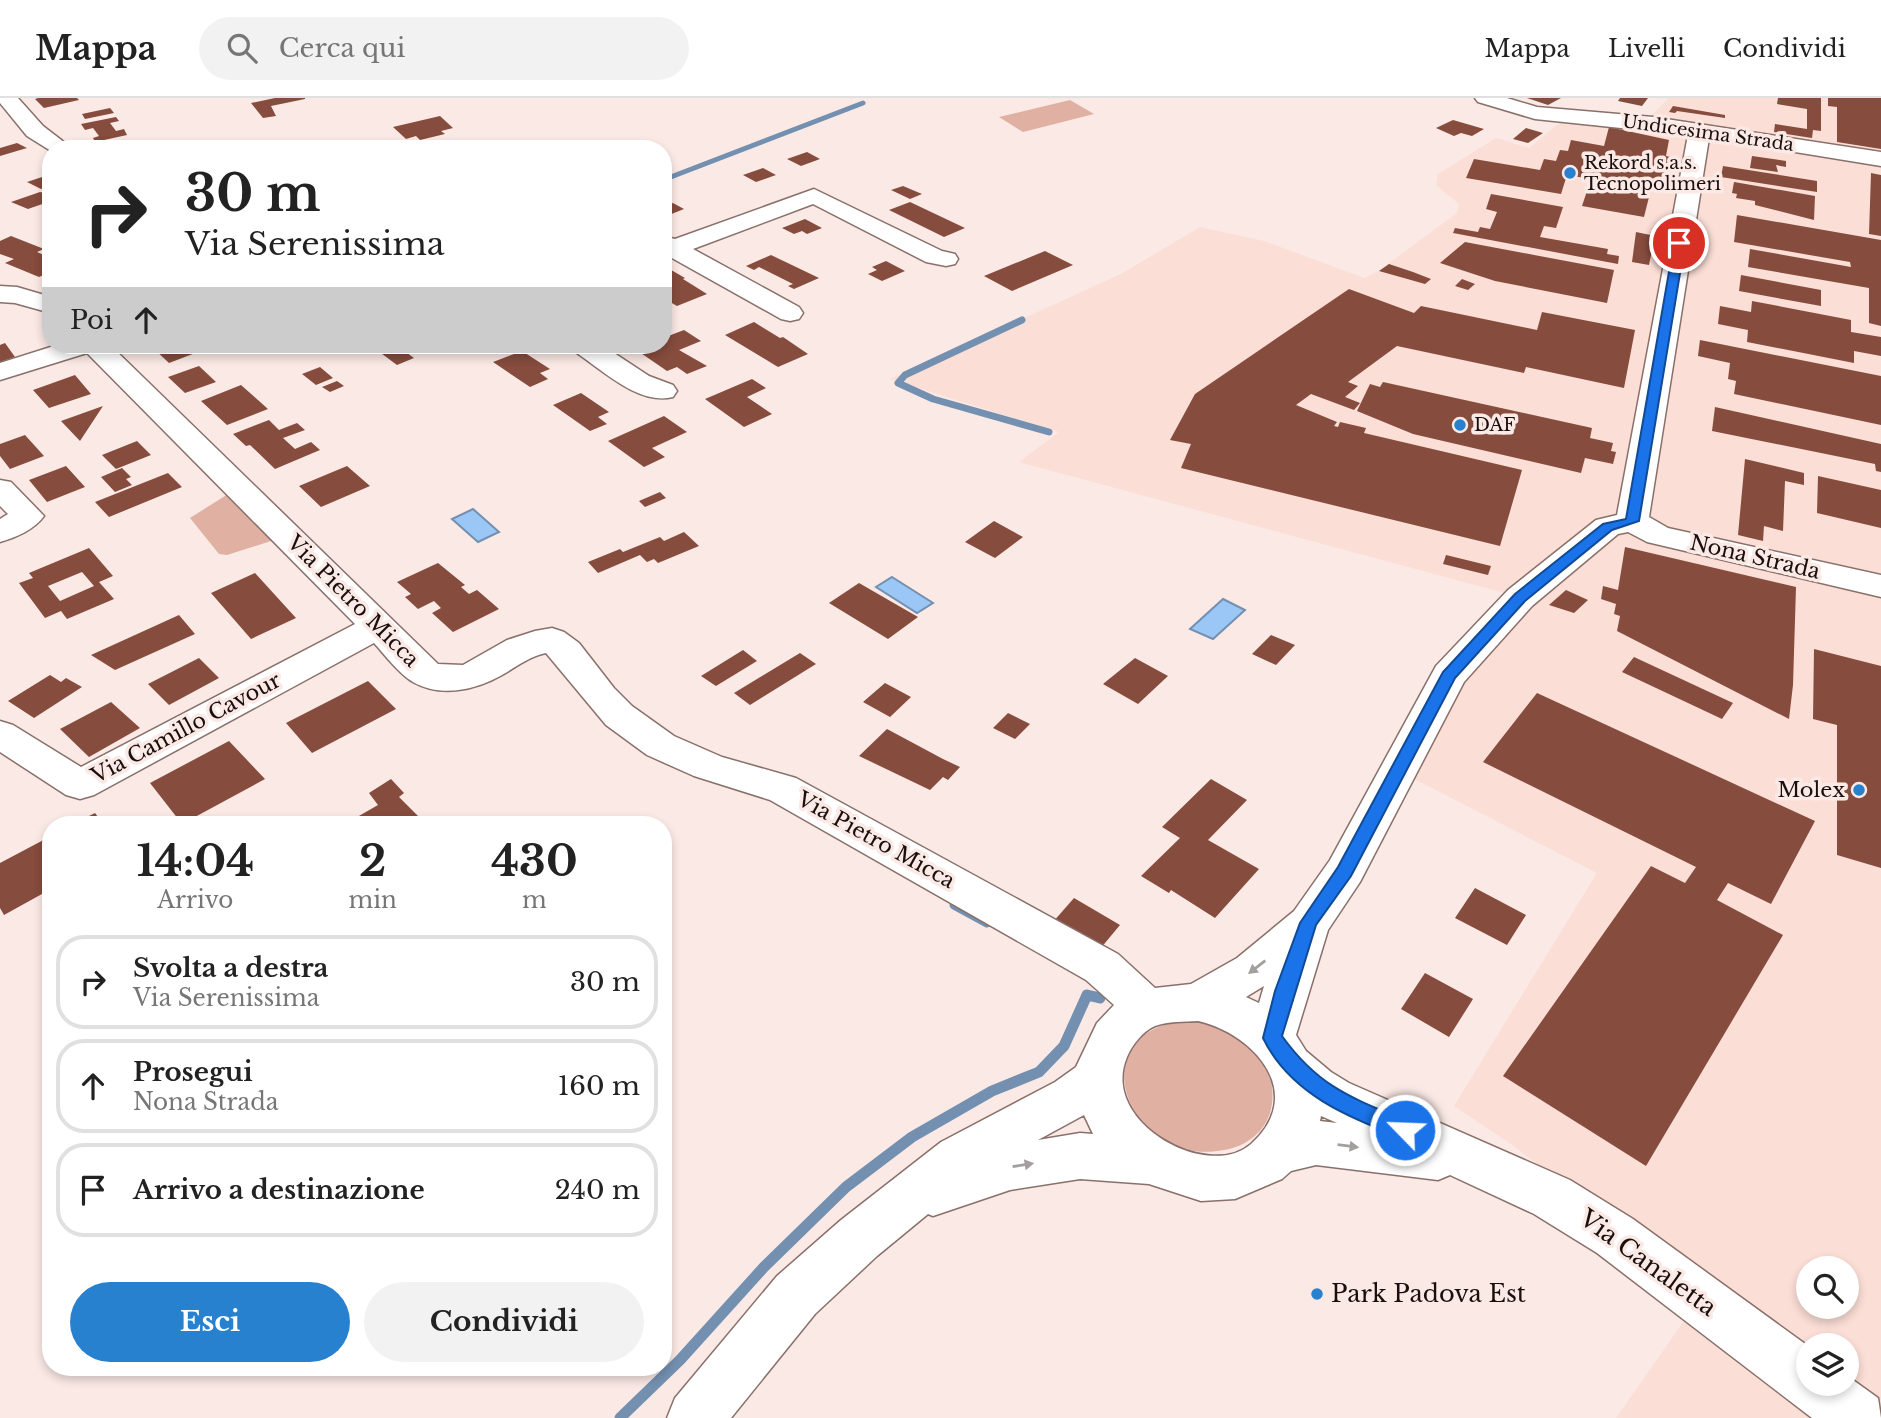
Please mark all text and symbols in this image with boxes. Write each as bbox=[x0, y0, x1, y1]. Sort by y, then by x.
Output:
search box bbox=[199, 17, 689, 80]
text: Mappa bbox=[35, 28, 157, 69]
icon: search bbox=[223, 29, 261, 67]
text: Cerca qui bbox=[279, 32, 405, 64]
text: Mappa bbox=[1485, 34, 1570, 63]
text: Livelli bbox=[1608, 34, 1685, 63]
text: Condividi bbox=[1723, 34, 1846, 63]
street label: Undicesima Strada bbox=[1621, 110, 1795, 156]
place label: Rekord s.a.s. Tecnopolimeri bbox=[1584, 152, 1721, 195]
text: 30 m bbox=[185, 163, 320, 224]
marker: Rekord s.a.s. Tecnopolimeri bbox=[1562, 165, 1578, 181]
icon: right bbox=[70, 168, 161, 259]
pin bbox=[1649, 213, 1709, 273]
text: Via Serenissima bbox=[185, 224, 445, 264]
icon: arrive bbox=[1660, 224, 1698, 262]
icon: ahead bbox=[127, 301, 165, 339]
text: Poi bbox=[70, 304, 113, 336]
place label: DAF bbox=[1474, 414, 1515, 436]
marker: DAF bbox=[1452, 417, 1468, 433]
street label: Via Pietro Micca bbox=[281, 529, 425, 673]
street label: Nona Strada bbox=[1687, 529, 1823, 585]
street label: Via Camillo Cavour bbox=[86, 667, 285, 789]
place label: Molex bbox=[1777, 777, 1845, 803]
marker: Molex bbox=[1851, 782, 1867, 798]
street label: Via Pietro Micca bbox=[792, 785, 960, 894]
text: 14:04 bbox=[136, 835, 254, 887]
text: 2 bbox=[359, 835, 386, 887]
text: 430 bbox=[491, 835, 578, 887]
text: Arrivo bbox=[157, 886, 233, 914]
text: min bbox=[348, 886, 397, 914]
text: m bbox=[522, 886, 547, 914]
text: Svolta a destra bbox=[133, 952, 329, 984]
one-way arrow bbox=[1248, 960, 1266, 975]
icon: right bbox=[74, 963, 112, 1001]
text: 30 m bbox=[570, 966, 640, 998]
text: Via Serenissima bbox=[133, 984, 320, 1012]
text: Prosegui bbox=[133, 1056, 253, 1088]
icon: ahead bbox=[74, 1067, 112, 1105]
text: 160 m bbox=[558, 1070, 640, 1102]
text: Nona Strada bbox=[133, 1088, 278, 1116]
position arrow bbox=[1368, 1093, 1442, 1167]
one-way arrow bbox=[1337, 1141, 1359, 1152]
one-way arrow bbox=[1012, 1159, 1034, 1170]
icon: arrive bbox=[74, 1171, 112, 1209]
text: Arrivo a destinazione bbox=[133, 1174, 425, 1206]
text: 240 m bbox=[555, 1174, 640, 1206]
street label: Via Canaletta bbox=[1573, 1203, 1723, 1322]
map controls bbox=[1796, 1256, 1859, 1396]
button: search bbox=[1796, 1256, 1859, 1319]
place label: Park Padova Est bbox=[1331, 1279, 1526, 1308]
button: Esci bbox=[70, 1282, 350, 1362]
button: Condividi bbox=[364, 1282, 644, 1362]
marker: Park Padova Est bbox=[1309, 1286, 1325, 1302]
button: layers bbox=[1796, 1333, 1859, 1396]

